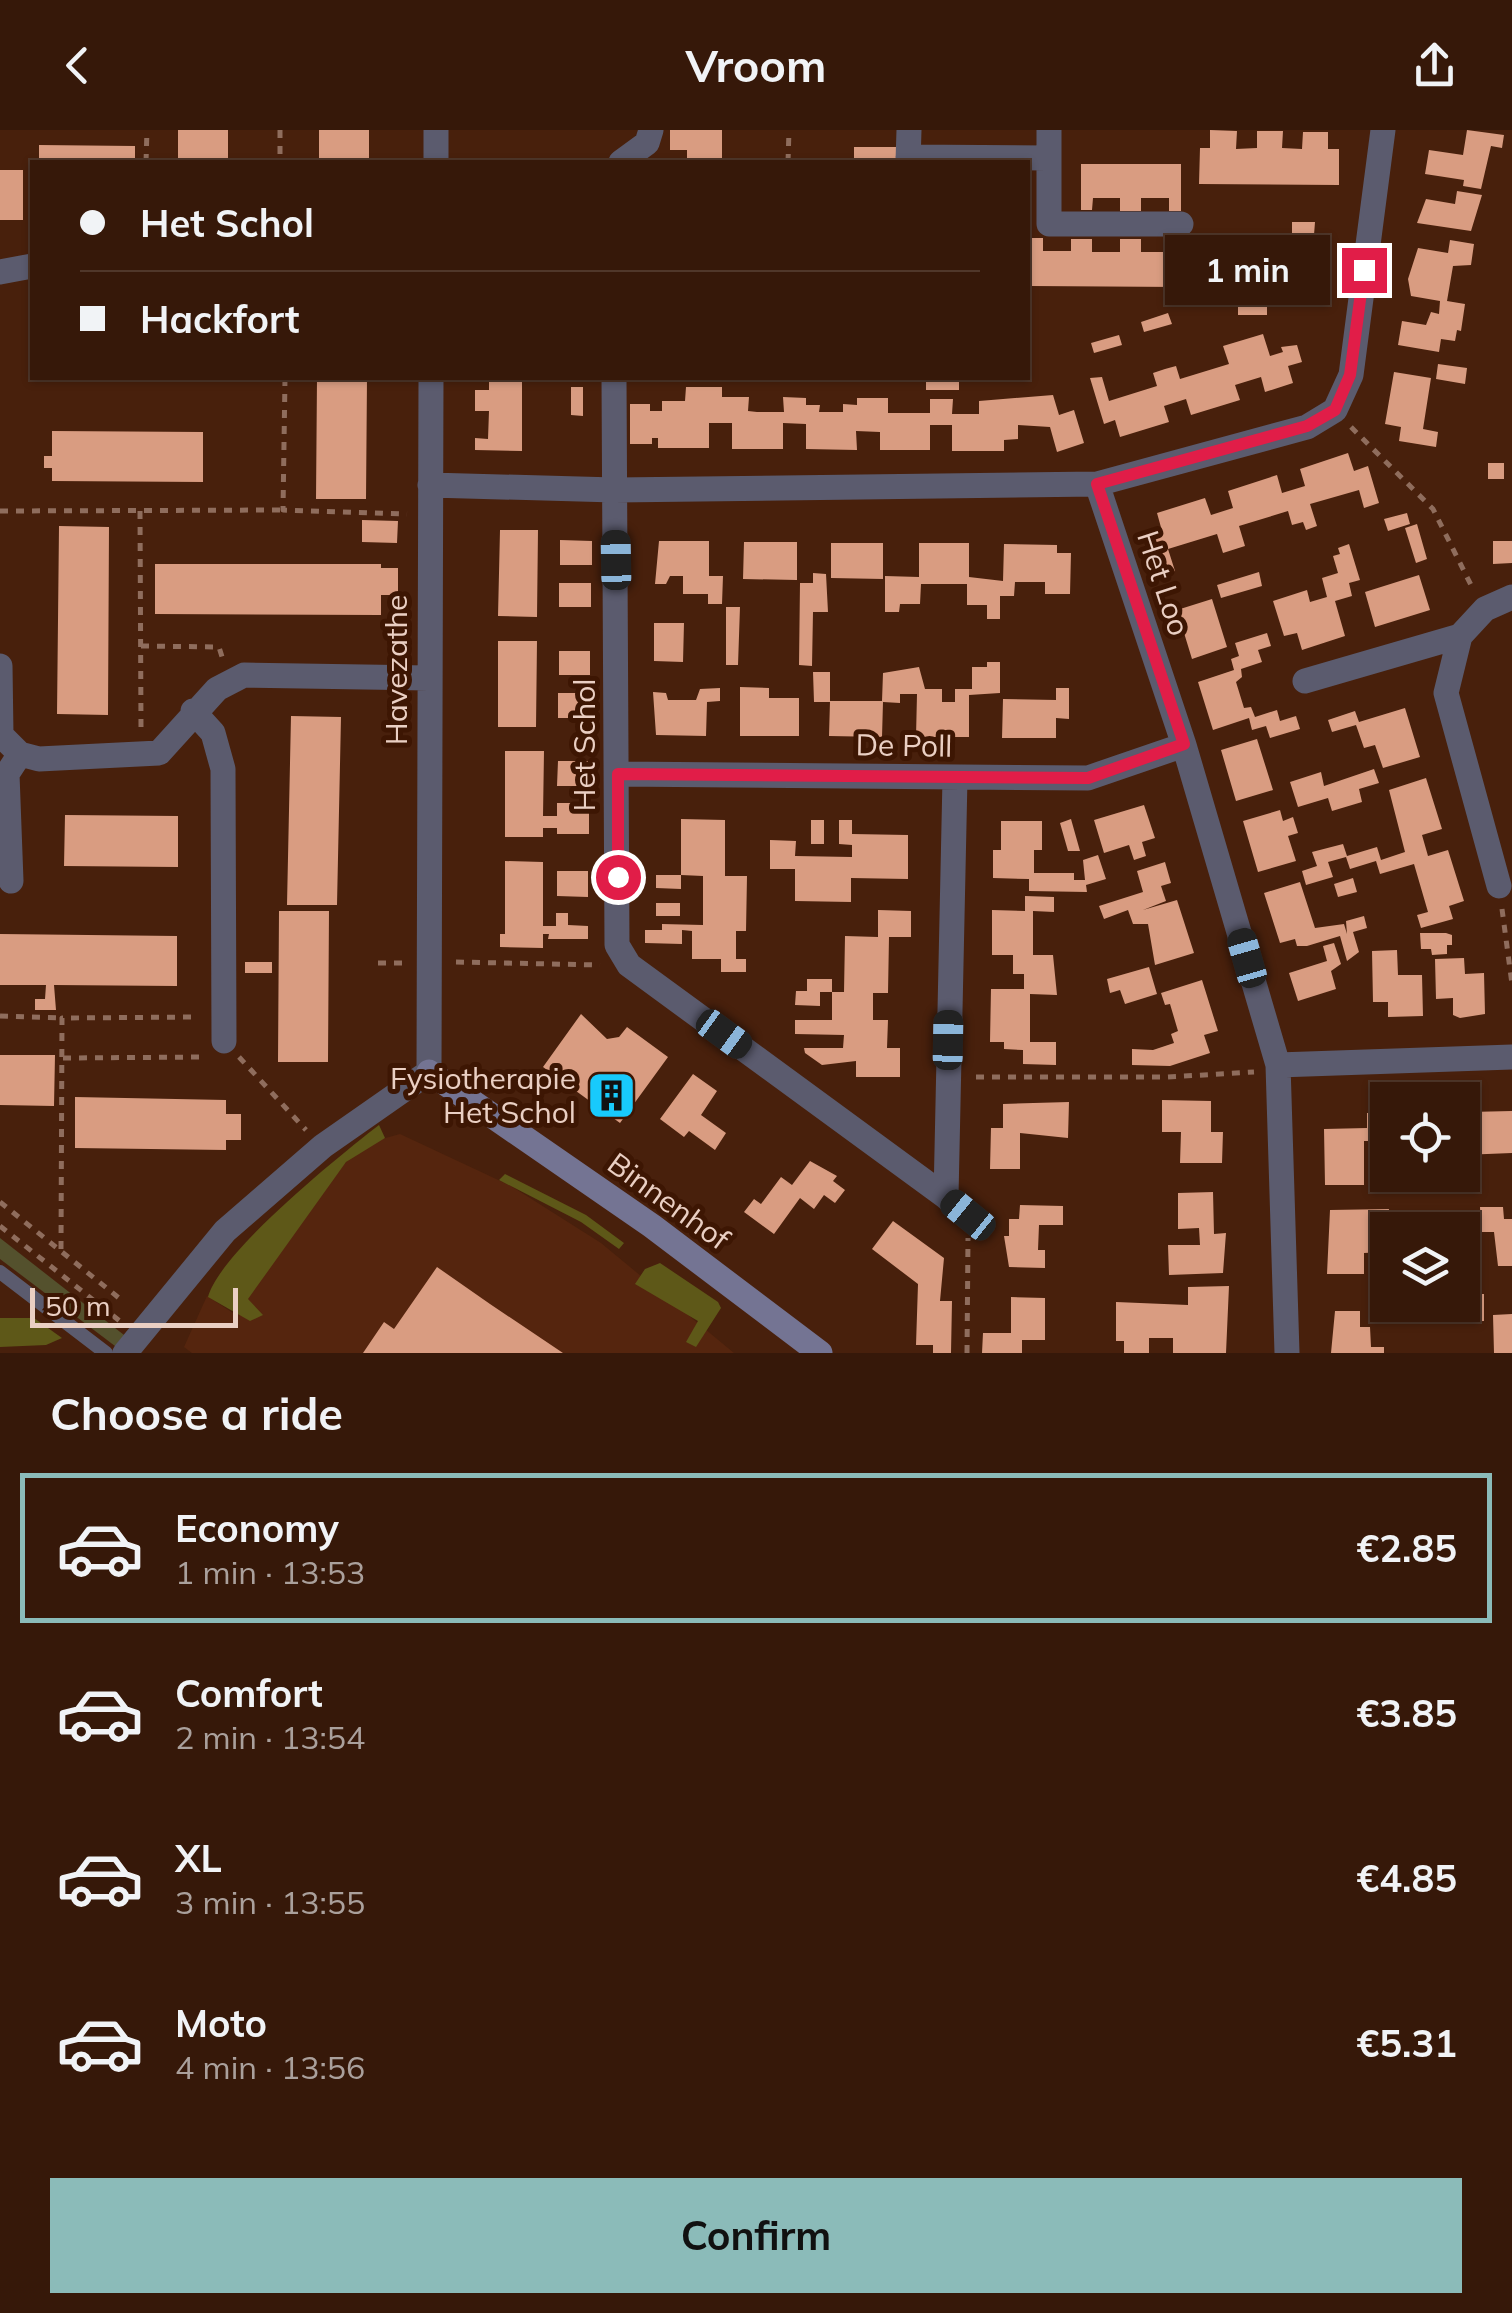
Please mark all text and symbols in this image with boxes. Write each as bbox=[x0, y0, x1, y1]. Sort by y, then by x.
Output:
text: Vroom bbox=[686, 37, 826, 93]
icon: back bbox=[50, 38, 105, 93]
icon: share bbox=[1407, 38, 1462, 93]
text: Het Schol bbox=[140, 199, 314, 247]
callout: 1 min bbox=[1164, 235, 1329, 305]
route end bbox=[1342, 248, 1387, 293]
text: 1 min bbox=[1205, 250, 1290, 290]
text: Hackfort bbox=[140, 295, 300, 343]
street label: Het Loo bbox=[1129, 526, 1199, 640]
car bbox=[600, 530, 632, 590]
street label: Havezathe bbox=[377, 595, 415, 745]
street label: Het Schol bbox=[565, 678, 603, 812]
street label: De Poll bbox=[855, 725, 953, 765]
route start bbox=[596, 855, 641, 900]
car bbox=[1224, 925, 1270, 991]
car bbox=[691, 1004, 757, 1064]
car bbox=[932, 1010, 964, 1070]
place label: Fysiotherapie Het Schol bbox=[390, 1059, 576, 1131]
building icon: Fysiotherapie Het Schol bbox=[585, 1069, 637, 1121]
map controls bbox=[1370, 1082, 1480, 1322]
button: locate bbox=[1370, 1082, 1480, 1192]
street label: Binnenhof bbox=[601, 1144, 738, 1258]
car bbox=[935, 1184, 1001, 1246]
button: layers bbox=[1370, 1212, 1480, 1322]
scale bar bbox=[30, 1283, 238, 1328]
text: 50 m bbox=[45, 1288, 111, 1323]
text: Choose a ride bbox=[50, 1385, 343, 1441]
icon: car bbox=[55, 1503, 145, 1593]
text: Economy bbox=[175, 1504, 339, 1552]
text: €2.85 bbox=[1356, 1524, 1457, 1572]
text: 1 min · 13:53 bbox=[175, 1552, 365, 1592]
icon: car bbox=[55, 1668, 145, 1758]
text: Comfort bbox=[175, 1669, 323, 1717]
text: €3.85 bbox=[1356, 1689, 1457, 1737]
text: 2 min · 13:54 bbox=[175, 1717, 365, 1757]
icon: car bbox=[55, 1833, 145, 1923]
text: XL bbox=[175, 1834, 222, 1882]
text: €4.85 bbox=[1356, 1854, 1457, 1902]
text: 3 min · 13:55 bbox=[175, 1882, 365, 1922]
icon: car bbox=[55, 1998, 145, 2088]
text: Moto bbox=[175, 1999, 267, 2047]
text: €5.31 bbox=[1356, 2019, 1457, 2067]
text: 4 min · 13:56 bbox=[175, 2047, 365, 2087]
button: Confirm bbox=[50, 2178, 1462, 2293]

